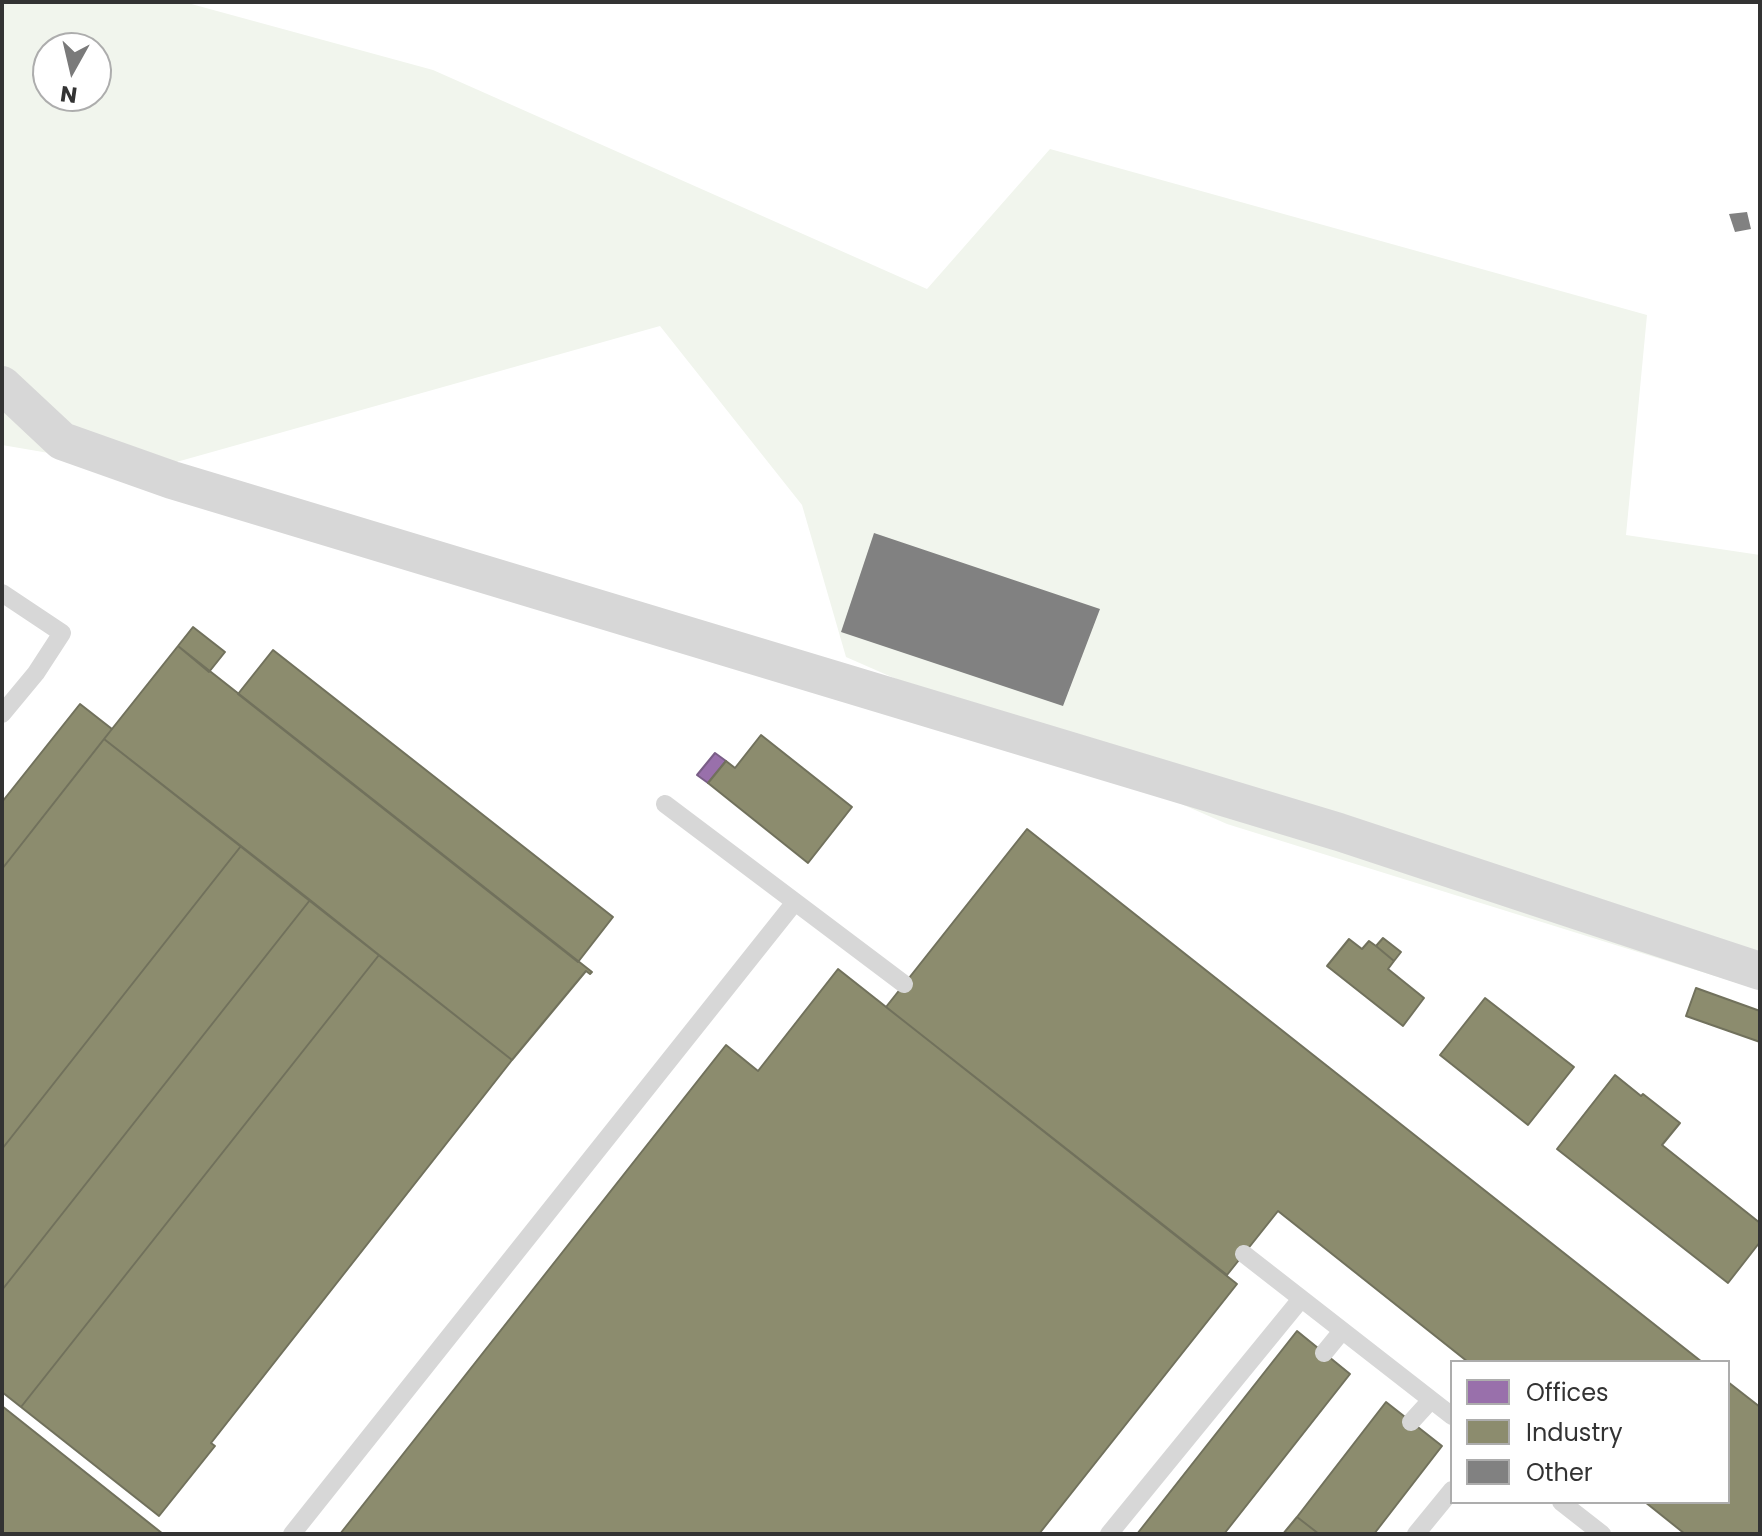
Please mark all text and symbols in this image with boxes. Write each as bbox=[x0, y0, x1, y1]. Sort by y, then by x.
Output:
north arrow bbox=[32, 32, 112, 112]
text: N bbox=[59, 78, 79, 111]
legend bbox=[1450, 1360, 1730, 1504]
text: Offices bbox=[1526, 1376, 1609, 1409]
text: Industry bbox=[1526, 1416, 1623, 1449]
text: Other bbox=[1526, 1456, 1593, 1489]

